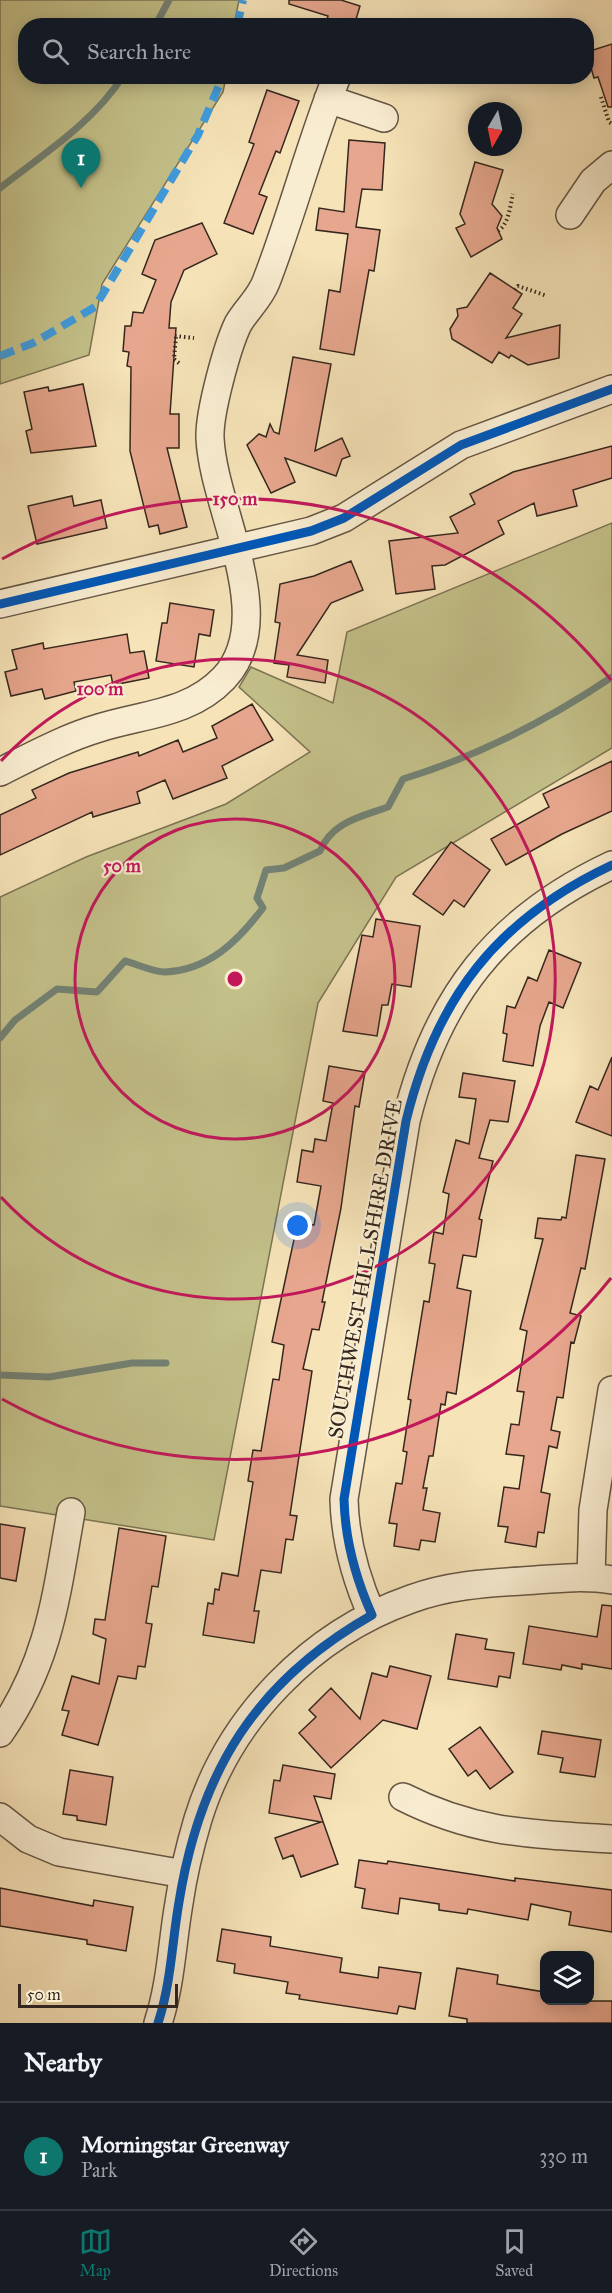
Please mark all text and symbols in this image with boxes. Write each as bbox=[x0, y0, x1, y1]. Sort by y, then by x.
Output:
search box bbox=[18, 18, 594, 84]
icon: search bbox=[39, 35, 72, 68]
text: Search here bbox=[87, 38, 191, 65]
north arrow bbox=[468, 102, 522, 156]
pin: 1 bbox=[62, 138, 100, 188]
text: 150 m bbox=[213, 488, 258, 510]
text: 100 m bbox=[77, 678, 124, 700]
text: 50 m bbox=[103, 855, 142, 877]
centre of rings bbox=[225, 969, 245, 989]
street label: SOUTHWEST HILLSHIRE DRIVE bbox=[322, 1097, 408, 1441]
your location bbox=[283, 1211, 312, 1240]
map controls bbox=[540, 1951, 594, 2005]
button: layers bbox=[540, 1951, 594, 2005]
scale bar bbox=[18, 1981, 178, 2008]
text: 50 m bbox=[27, 1985, 61, 2004]
text: Nearby bbox=[24, 2046, 102, 2078]
text: Morningstar Greenway bbox=[81, 2131, 289, 2158]
text: 1 bbox=[40, 2144, 47, 2168]
text: 330 m bbox=[539, 2144, 588, 2168]
text: Park bbox=[81, 2158, 117, 2182]
tab: Map bbox=[79, 2225, 112, 2280]
tab: Directions bbox=[269, 2225, 338, 2280]
tab: Saved bbox=[495, 2225, 533, 2280]

